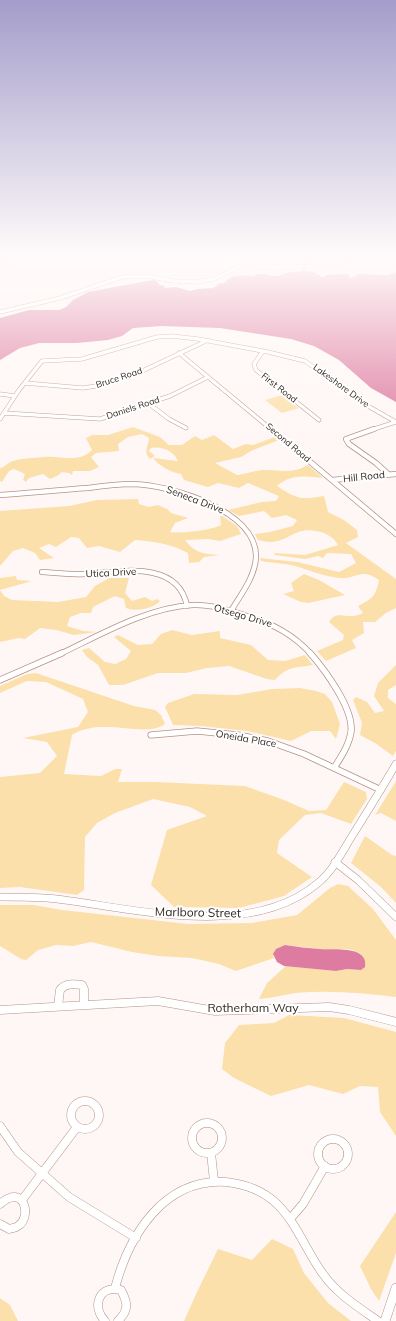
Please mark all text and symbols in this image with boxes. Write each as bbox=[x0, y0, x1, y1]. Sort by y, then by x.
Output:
street label: Lakeshore Drive bbox=[311, 362, 371, 410]
street label: Bruce Road bbox=[94, 365, 144, 391]
street label: First Road bbox=[259, 371, 299, 405]
street label: Daniels Road bbox=[105, 394, 161, 422]
street label: Second Road bbox=[263, 421, 313, 465]
street label: Hill Road bbox=[343, 469, 385, 485]
street label: Seneca Drive bbox=[165, 484, 225, 516]
street label: Utica Drive bbox=[85, 566, 137, 580]
street label: Otsego Drive bbox=[212, 602, 274, 630]
street label: Oneida Place bbox=[215, 728, 277, 750]
street label: Marlboro Street bbox=[155, 905, 241, 921]
street label: Rotherham Way bbox=[207, 1001, 299, 1015]

